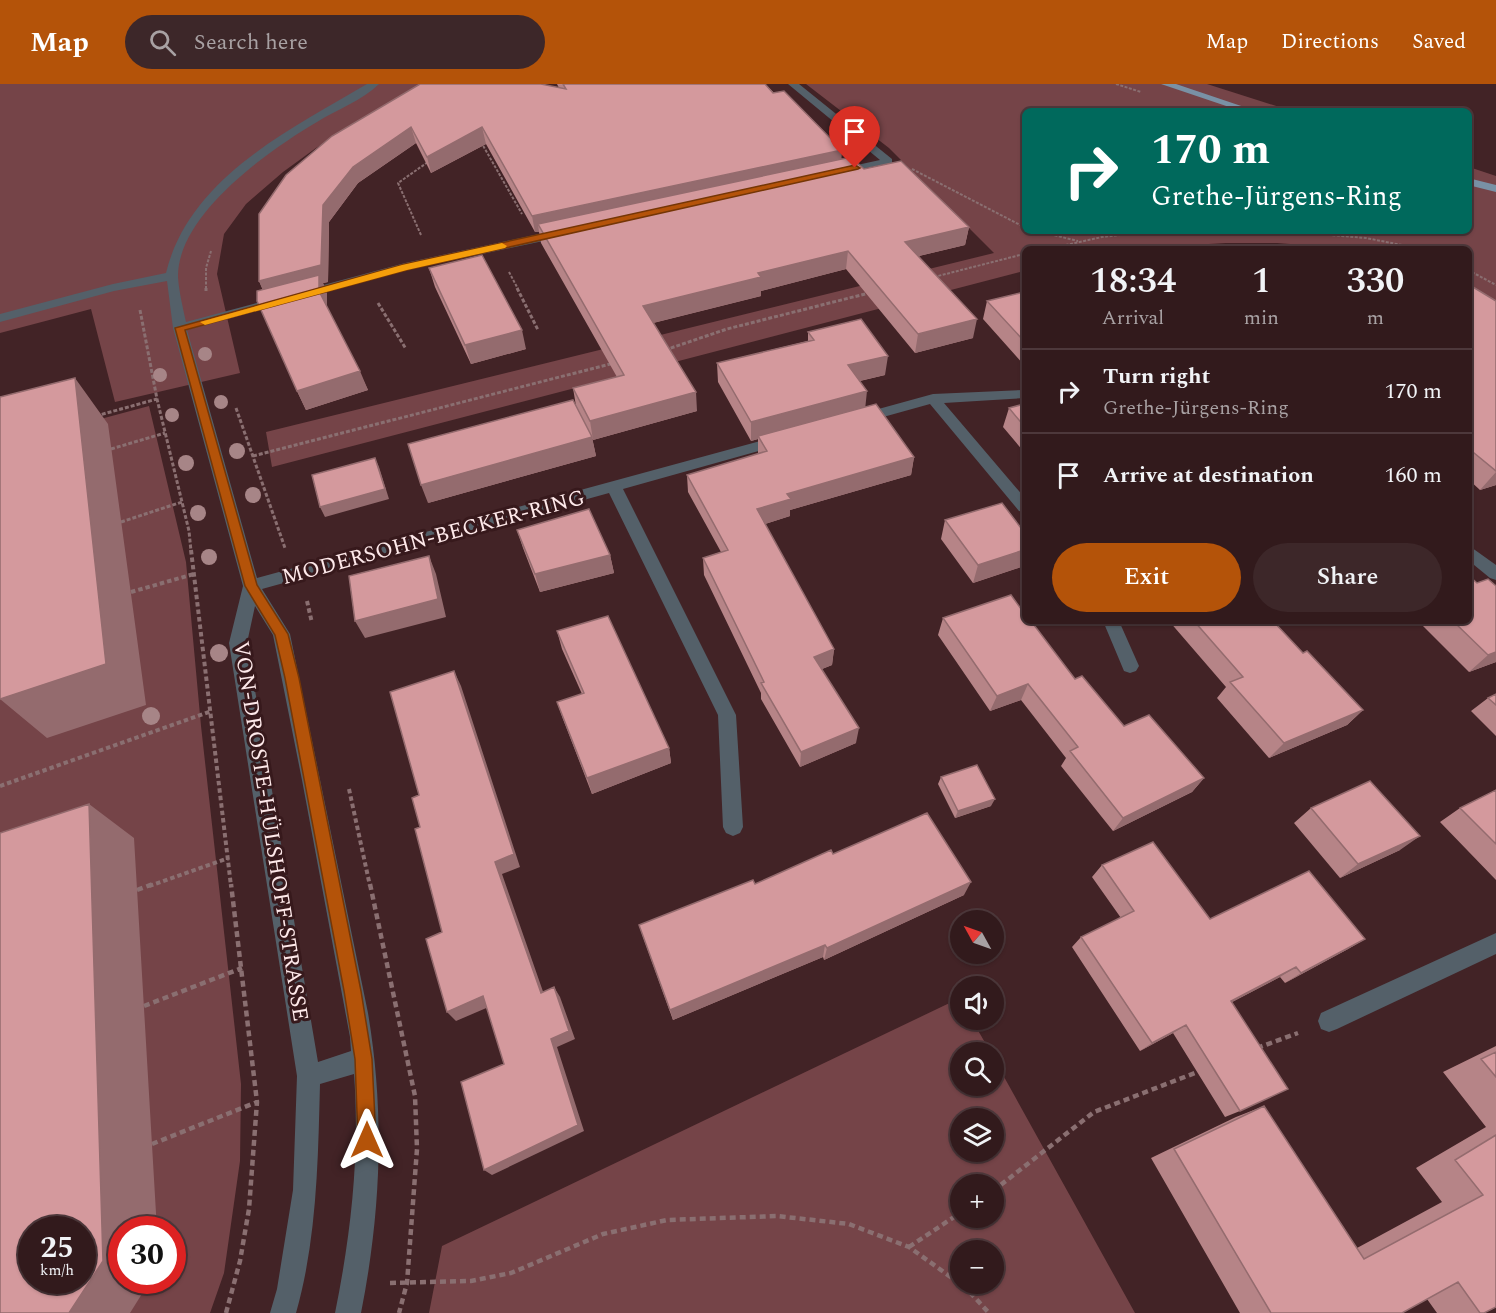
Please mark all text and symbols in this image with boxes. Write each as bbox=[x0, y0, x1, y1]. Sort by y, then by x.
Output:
search box bbox=[125, 15, 545, 69]
text: Map bbox=[30, 21, 89, 64]
icon: search bbox=[146, 26, 179, 59]
text: Search here bbox=[194, 26, 308, 59]
text: Map bbox=[1206, 26, 1248, 58]
text: Directions bbox=[1281, 26, 1379, 58]
text: Saved bbox=[1412, 26, 1466, 58]
pin bbox=[829, 106, 880, 168]
icon: arrive bbox=[838, 115, 871, 148]
text: 170 m bbox=[1151, 119, 1270, 182]
icon: right bbox=[1052, 132, 1130, 210]
text: Grethe-Jürgens-Ring bbox=[1151, 176, 1402, 218]
text: 18:34 bbox=[1090, 254, 1176, 309]
text: 1 bbox=[1252, 254, 1271, 309]
text: 330 bbox=[1346, 254, 1404, 309]
text: Arrival bbox=[1102, 303, 1164, 333]
text: min bbox=[1244, 303, 1279, 333]
text: m bbox=[1367, 303, 1384, 333]
text: Turn right bbox=[1103, 360, 1210, 393]
icon: right bbox=[1052, 375, 1085, 408]
text: 170 m bbox=[1385, 375, 1442, 408]
text: Grethe-Jürgens-Ring bbox=[1103, 393, 1289, 423]
icon: arrive bbox=[1052, 459, 1085, 492]
text: Arrive at destination bbox=[1103, 459, 1314, 492]
text: 160 m bbox=[1385, 459, 1442, 492]
street label: MODERSOHN-BECKER-RING bbox=[278, 481, 589, 594]
button: Exit bbox=[1052, 543, 1241, 612]
button: Share bbox=[1253, 543, 1442, 612]
street label: VON-DROSTE-HÜLSHOFF-STRASSE bbox=[224, 639, 317, 1024]
north arrow bbox=[950, 910, 1004, 964]
map controls bbox=[950, 910, 1004, 1294]
button: sound bbox=[950, 976, 1004, 1030]
button: search bbox=[950, 1042, 1004, 1096]
position arrow bbox=[335, 1108, 399, 1172]
button: layers bbox=[950, 1108, 1004, 1162]
button: + bbox=[950, 1174, 1004, 1228]
speed limit sign: 30 bbox=[108, 1216, 186, 1294]
text: 25 bbox=[40, 1225, 74, 1271]
button: − bbox=[950, 1240, 1004, 1294]
text: km/h bbox=[40, 1259, 74, 1282]

